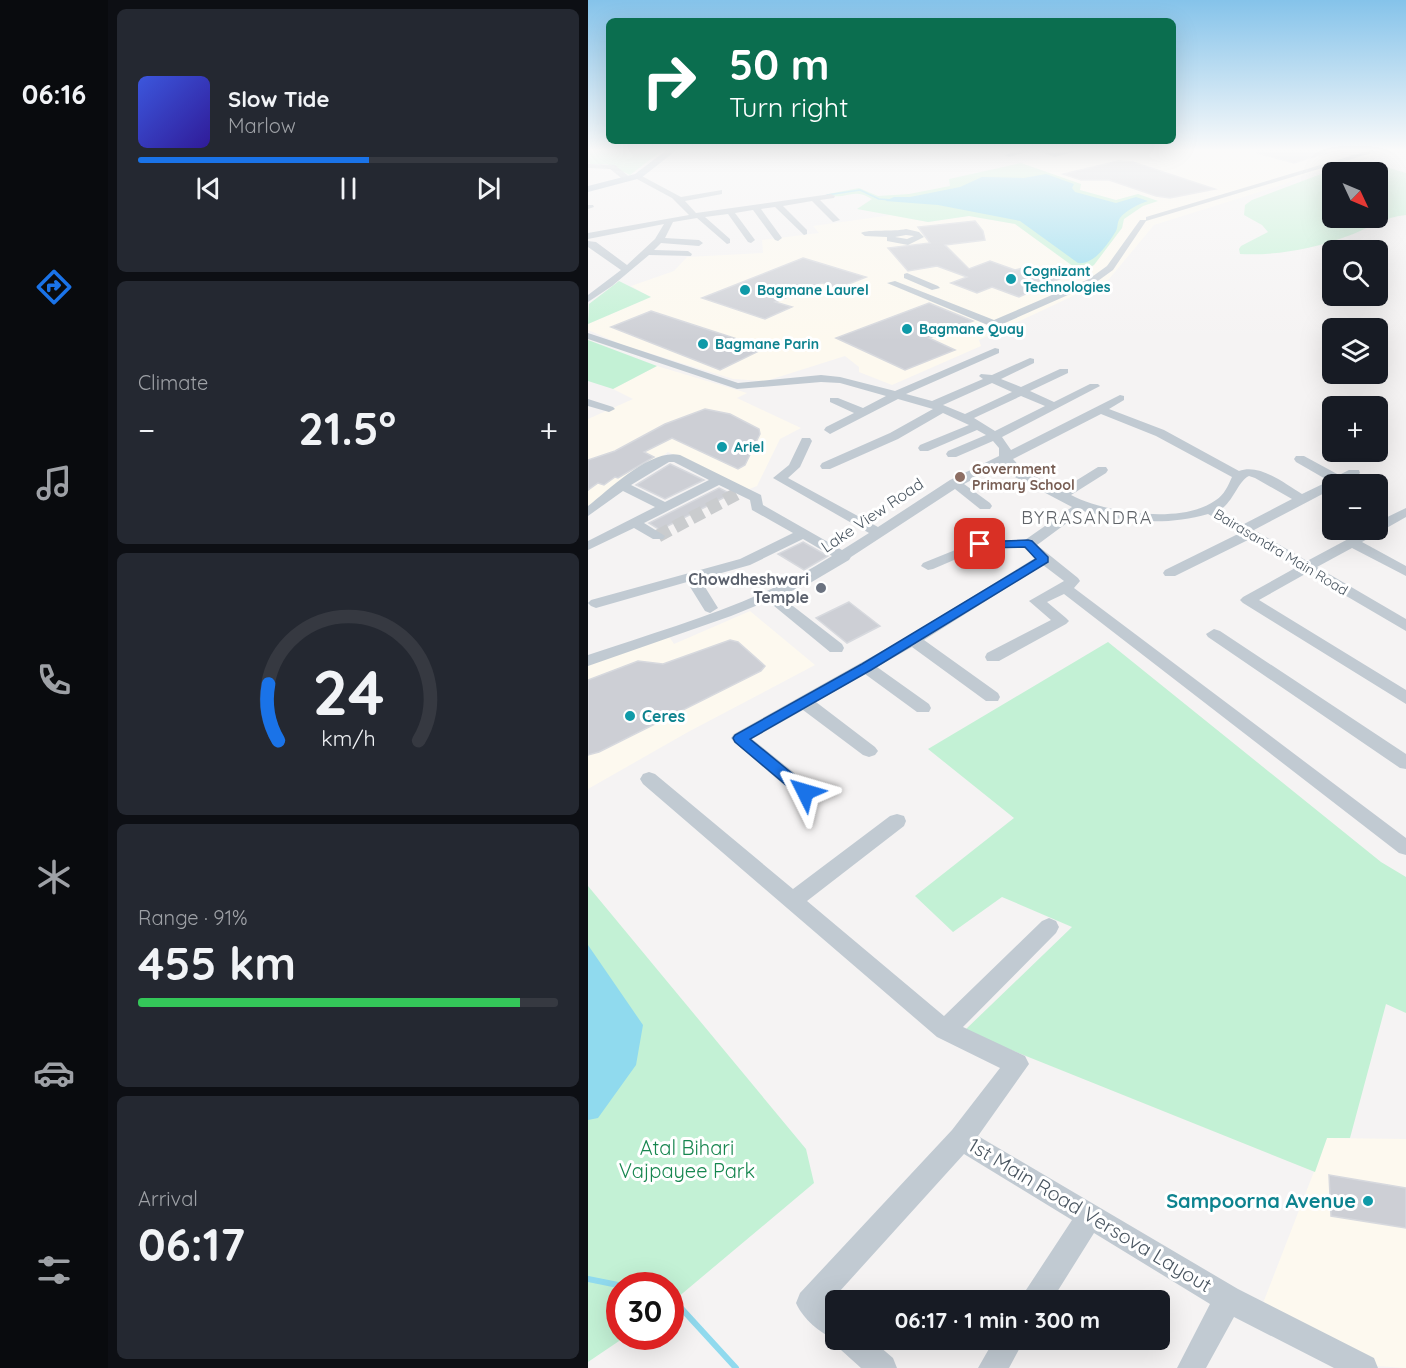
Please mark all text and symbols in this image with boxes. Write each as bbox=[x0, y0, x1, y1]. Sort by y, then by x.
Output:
text: 50 m bbox=[729, 38, 829, 91]
icon: right bbox=[630, 42, 708, 120]
text: 06:16 bbox=[22, 77, 86, 111]
text: Slow Tide bbox=[228, 85, 329, 113]
text: Turn right bbox=[729, 90, 848, 124]
text: Marlow bbox=[228, 113, 296, 138]
north arrow bbox=[1322, 162, 1388, 228]
map controls bbox=[1322, 162, 1388, 540]
icon: previous bbox=[192, 172, 225, 205]
icon: pause bbox=[332, 172, 365, 205]
icon: next bbox=[472, 172, 505, 205]
button: search bbox=[1322, 240, 1388, 306]
place label: Cognizant Technologies bbox=[1023, 262, 1111, 296]
icon: directions bbox=[33, 266, 75, 308]
marker: Cognizant Technologies bbox=[1004, 272, 1018, 286]
place label: Bagmane Laurel bbox=[757, 281, 869, 299]
marker: Bagmane Laurel bbox=[738, 283, 752, 297]
button: layers bbox=[1322, 318, 1388, 384]
place label: Bagmane Quay bbox=[919, 320, 1024, 338]
marker: Bagmane Quay bbox=[900, 322, 914, 336]
place label: Bagmane Parin bbox=[715, 335, 819, 353]
marker: Bagmane Parin bbox=[696, 337, 710, 351]
text: Climate bbox=[138, 370, 208, 395]
button: + bbox=[1322, 396, 1388, 462]
text: 21.5° bbox=[298, 400, 396, 456]
text: − bbox=[138, 409, 155, 450]
text: + bbox=[539, 409, 558, 450]
place label: Ariel bbox=[734, 438, 764, 456]
marker: Ariel bbox=[715, 440, 729, 454]
place label: Government Primary School bbox=[972, 460, 1075, 494]
icon: music bbox=[33, 462, 75, 504]
marker: Government Primary School bbox=[953, 470, 967, 484]
street label: Lake View Road bbox=[817, 473, 927, 557]
button: − bbox=[1322, 474, 1388, 540]
street label: Bairasandra Main Road bbox=[1211, 505, 1351, 599]
district label: BYRASANDRA bbox=[1021, 506, 1153, 529]
pin bbox=[954, 518, 1005, 569]
icon: arrive bbox=[963, 527, 996, 560]
place label: Chowdheshwari Temple bbox=[688, 569, 809, 607]
marker: Chowdheshwari Temple bbox=[814, 581, 828, 595]
text: 24 bbox=[312, 653, 384, 731]
icon: phone bbox=[33, 659, 75, 701]
place label: Ceres bbox=[642, 706, 686, 726]
marker: Ceres bbox=[623, 709, 637, 723]
text: km/h bbox=[321, 725, 375, 751]
position arrow bbox=[773, 760, 837, 824]
icon: climate bbox=[33, 856, 75, 898]
text: Range · 91% bbox=[138, 905, 248, 930]
text: 455 km bbox=[138, 935, 296, 991]
icon: car bbox=[33, 1052, 75, 1094]
street label: 1st Main Road Versova Layout bbox=[964, 1132, 1217, 1297]
park label: Atal Bihari Vajpayee Park bbox=[619, 1135, 755, 1183]
text: Arrival bbox=[138, 1186, 198, 1211]
place label: Sampoorna Avenue bbox=[1166, 1188, 1356, 1213]
marker: Sampoorna Avenue bbox=[1361, 1194, 1375, 1208]
text: 06:17 bbox=[138, 1216, 245, 1272]
icon: filters bbox=[33, 1249, 75, 1291]
speed limit sign: 30 bbox=[606, 1272, 684, 1350]
text: 06:17 · 1 min · 300 m bbox=[895, 1306, 1100, 1334]

